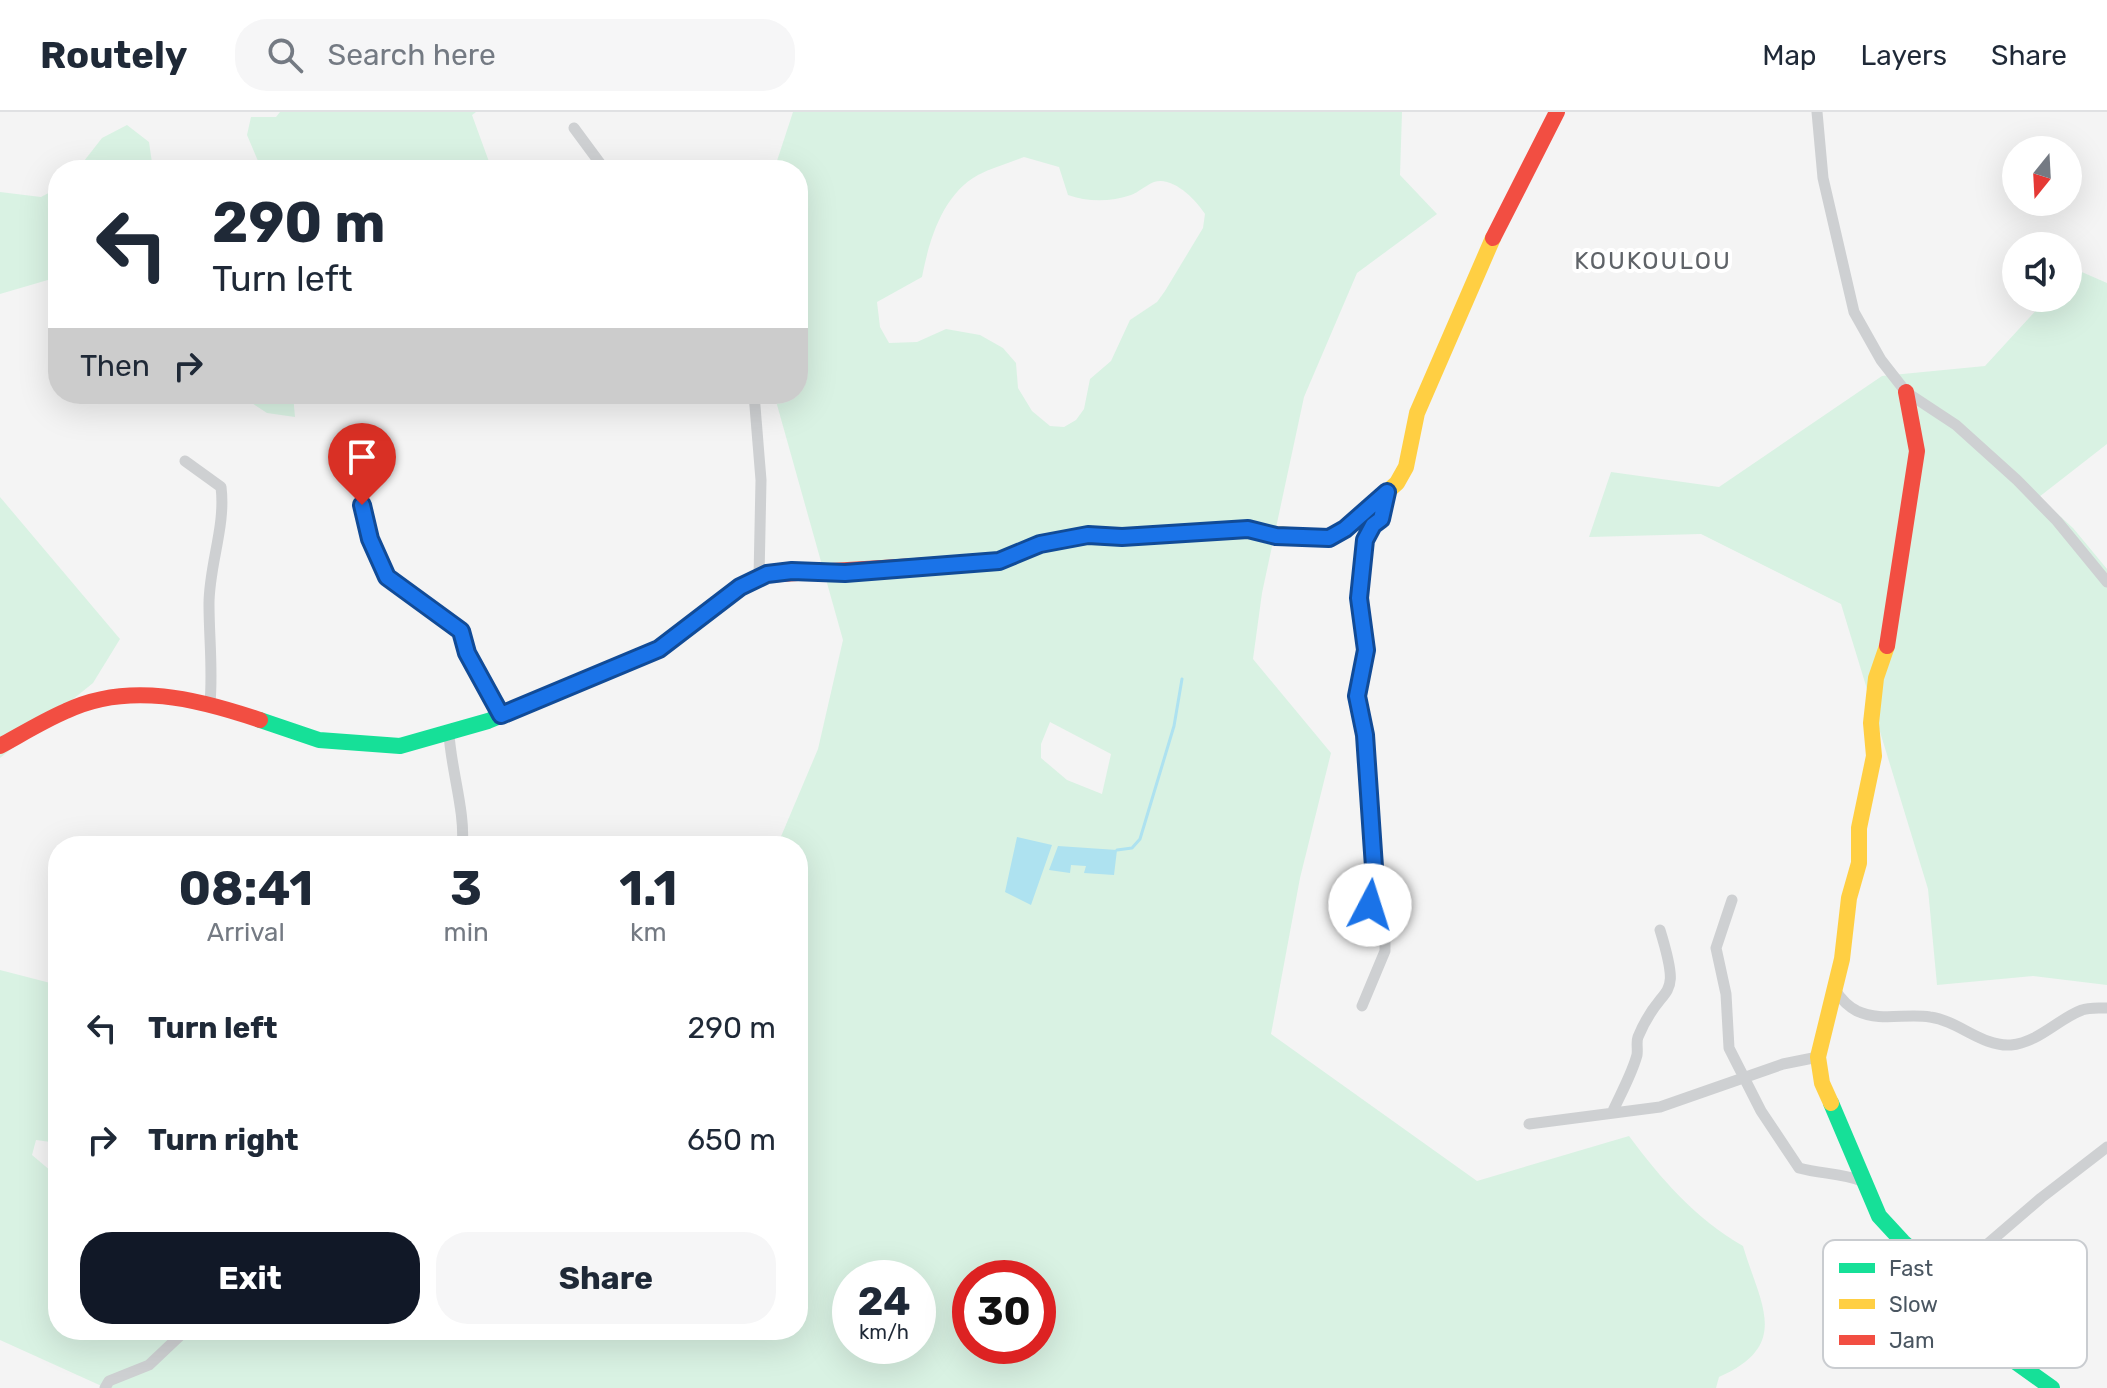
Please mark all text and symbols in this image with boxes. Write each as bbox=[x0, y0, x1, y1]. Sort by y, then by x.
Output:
search box bbox=[235, 19, 795, 91]
text: Routely bbox=[40, 32, 187, 78]
icon: search bbox=[263, 33, 307, 77]
text: Search here bbox=[327, 37, 496, 73]
text: Map bbox=[1762, 39, 1817, 72]
text: Layers bbox=[1861, 39, 1947, 72]
text: Share bbox=[1991, 39, 2067, 72]
north arrow bbox=[2002, 136, 2082, 216]
map controls bbox=[2002, 136, 2082, 312]
text: 290 m bbox=[212, 190, 386, 256]
icon: left bbox=[80, 192, 184, 296]
button: sound bbox=[2002, 232, 2082, 312]
district label: KOUKOULOU bbox=[1574, 247, 1732, 275]
text: Turn left bbox=[212, 257, 353, 300]
icon: right bbox=[166, 344, 210, 388]
text: Then bbox=[80, 348, 150, 384]
pin bbox=[328, 423, 396, 505]
icon: arrive bbox=[340, 435, 384, 479]
text: 08:41 bbox=[178, 860, 313, 917]
text: 3 bbox=[450, 860, 482, 917]
text: 1.1 bbox=[619, 860, 677, 917]
position arrow bbox=[1328, 863, 1412, 947]
text: Arrival bbox=[207, 917, 285, 948]
text: min bbox=[444, 917, 489, 948]
text: km bbox=[630, 917, 667, 948]
icon: left bbox=[80, 1006, 124, 1050]
text: Turn left bbox=[148, 1010, 278, 1046]
text: 290 m bbox=[688, 1010, 776, 1046]
icon: right bbox=[80, 1118, 124, 1162]
text: Turn right bbox=[148, 1122, 299, 1158]
text: 650 m bbox=[687, 1122, 776, 1158]
button: Exit bbox=[80, 1232, 420, 1324]
button: Share bbox=[436, 1232, 776, 1324]
legend bbox=[1823, 1240, 2087, 1368]
text: Fast bbox=[1889, 1255, 1934, 1282]
speed limit sign: 30 bbox=[952, 1260, 1056, 1364]
text: 24 bbox=[857, 1278, 911, 1325]
text: Slow bbox=[1889, 1291, 1938, 1318]
text: km/h bbox=[859, 1320, 909, 1344]
text: Jam bbox=[1889, 1327, 1935, 1354]

